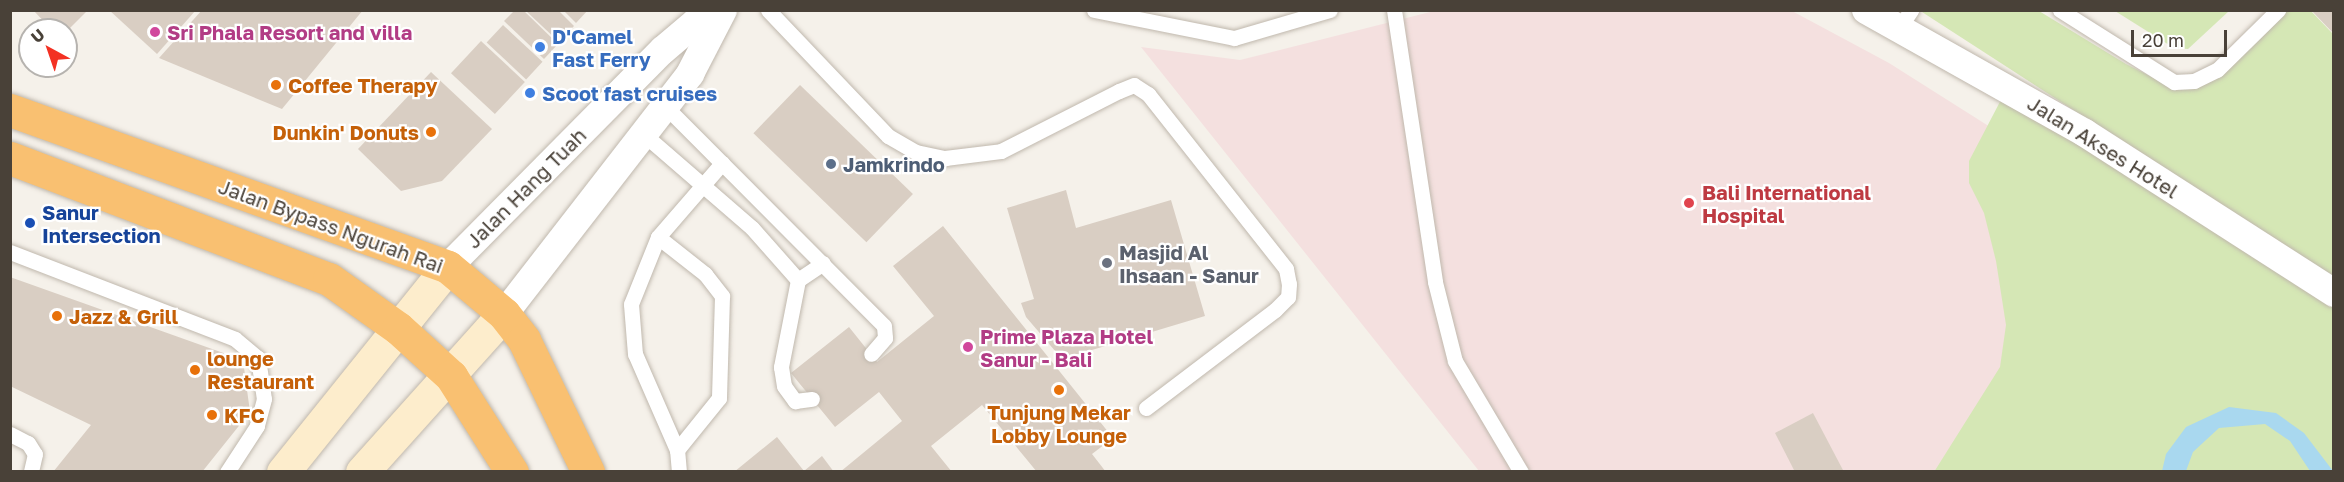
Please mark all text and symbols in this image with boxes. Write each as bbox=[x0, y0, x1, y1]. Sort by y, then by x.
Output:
north arrow bbox=[18, 18, 78, 78]
scale bar bbox=[2134, 18, 2230, 56]
place label: Sri Phala Resort and villa bbox=[167, 20, 412, 44]
text: U bbox=[27, 24, 49, 47]
place label: D'Camel Fast Ferry bbox=[552, 24, 651, 71]
marker: Sri Phala Resort and villa bbox=[148, 25, 162, 39]
text: 20 m bbox=[2142, 29, 2184, 51]
marker: D'Camel Fast Ferry bbox=[533, 40, 547, 54]
place label: Coffee Therapy bbox=[288, 73, 437, 97]
marker: Coffee Therapy bbox=[269, 78, 283, 92]
place label: Scoot fast cruises bbox=[542, 81, 717, 105]
marker: Scoot fast cruises bbox=[523, 86, 537, 100]
street label: Jalan Akses Hotel bbox=[2023, 91, 2183, 203]
place label: Dunkin' Donuts bbox=[272, 120, 419, 144]
street label: Jalan Hang Tuah bbox=[461, 123, 591, 253]
marker: Dunkin' Donuts bbox=[424, 125, 438, 139]
place label: Jamkrindo bbox=[843, 152, 945, 176]
marker: Jamkrindo bbox=[824, 157, 838, 171]
street label: Jalan Bypass Ngurah Rai bbox=[215, 174, 447, 278]
place label: Bali International Hospital bbox=[1702, 180, 1871, 227]
marker: Bali International Hospital bbox=[1680, 194, 1698, 212]
place label: Sanur Intersection bbox=[42, 200, 161, 247]
marker: Sanur Intersection bbox=[23, 216, 37, 230]
place label: Masjid Al Ihsaan - Sanur bbox=[1119, 240, 1259, 287]
marker: Masjid Al Ihsaan - Sanur bbox=[1100, 256, 1114, 270]
place label: Jazz & Grill bbox=[69, 304, 178, 328]
marker: Jazz & Grill bbox=[50, 309, 64, 323]
place label: Prime Plaza Hotel Sanur - Bali bbox=[980, 324, 1153, 371]
marker: Prime Plaza Hotel Sanur - Bali bbox=[961, 340, 975, 354]
place label: lounge Restaurant bbox=[207, 346, 314, 393]
marker: lounge Restaurant bbox=[188, 363, 202, 377]
marker: Tunjung Mekar Lobby Lounge bbox=[1052, 383, 1066, 397]
place label: Tunjung Mekar Lobby Lounge bbox=[987, 400, 1131, 447]
place label: KFC bbox=[224, 403, 265, 427]
marker: KFC bbox=[205, 408, 219, 422]

